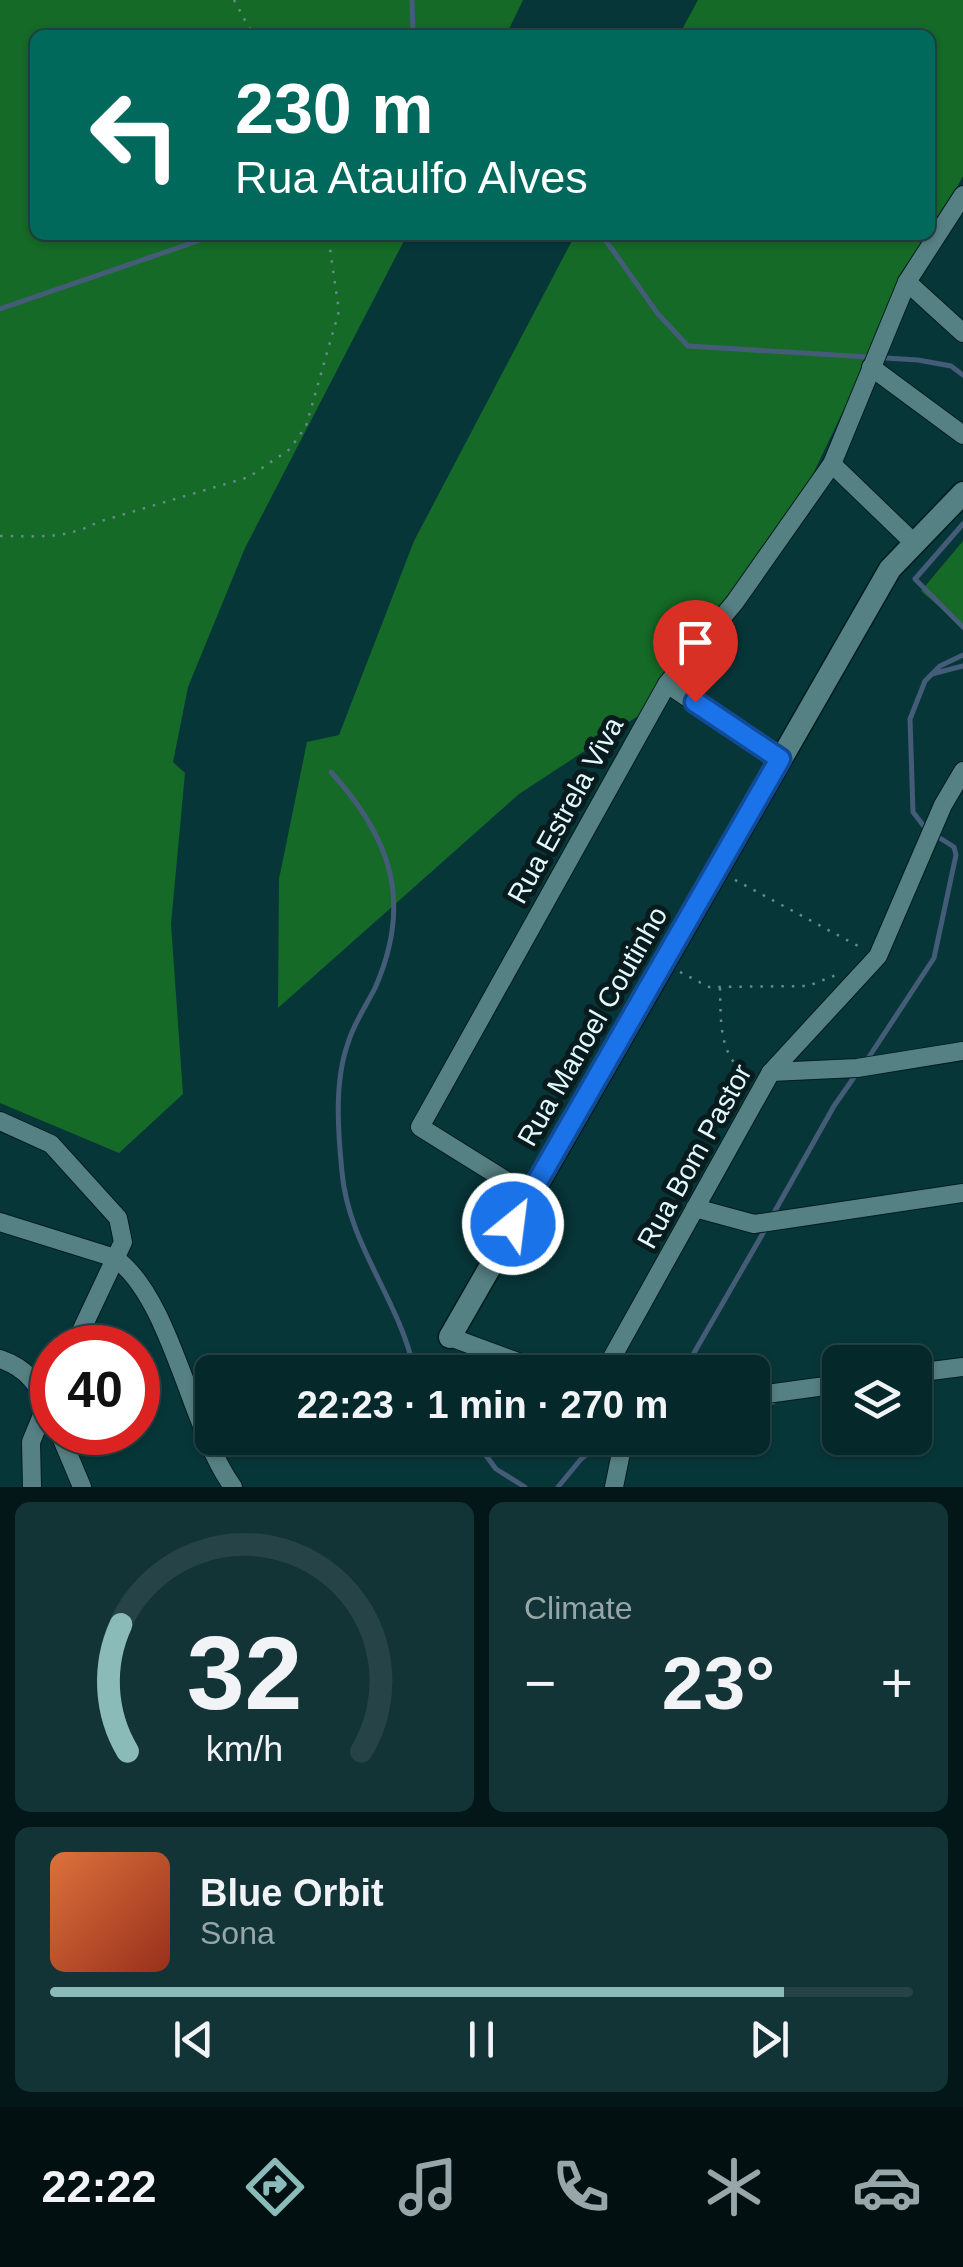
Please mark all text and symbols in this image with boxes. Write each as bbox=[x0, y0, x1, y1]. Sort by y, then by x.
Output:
icon: left bbox=[70, 70, 200, 200]
text: 230 m bbox=[235, 70, 433, 148]
text: Rua Ataulfo Alves bbox=[235, 152, 588, 203]
pin bbox=[653, 600, 738, 703]
icon: arrive bbox=[668, 615, 723, 670]
street label: Rua Estrela Viva bbox=[501, 711, 630, 909]
street label: Rua Manoel Coutinho bbox=[511, 901, 674, 1151]
street label: Rua Bom Pastor bbox=[631, 1059, 758, 1254]
position arrow bbox=[461, 1172, 565, 1276]
speed limit sign: 40 bbox=[30, 1325, 160, 1455]
map controls bbox=[822, 1345, 932, 1455]
button: layers bbox=[822, 1345, 932, 1455]
text: 22:23 · 1 min · 270 m bbox=[297, 1384, 668, 1426]
text: Climate bbox=[524, 1590, 632, 1626]
text: 32 bbox=[187, 1615, 302, 1731]
text: 23° bbox=[662, 1641, 775, 1725]
text: − bbox=[524, 1652, 556, 1714]
text: + bbox=[881, 1652, 913, 1714]
text: km/h bbox=[206, 1729, 283, 1769]
text: Blue Orbit bbox=[200, 1872, 384, 1914]
text: Sona bbox=[200, 1915, 275, 1951]
icon: previous bbox=[166, 2012, 221, 2067]
icon: pause bbox=[454, 2012, 509, 2067]
icon: next bbox=[742, 2012, 797, 2067]
icon: directions bbox=[240, 2152, 310, 2222]
icon: music bbox=[393, 2152, 463, 2222]
icon: phone bbox=[546, 2152, 616, 2222]
icon: climate bbox=[699, 2152, 769, 2222]
icon: car bbox=[852, 2152, 922, 2222]
text: 22:22 bbox=[41, 2161, 157, 2212]

